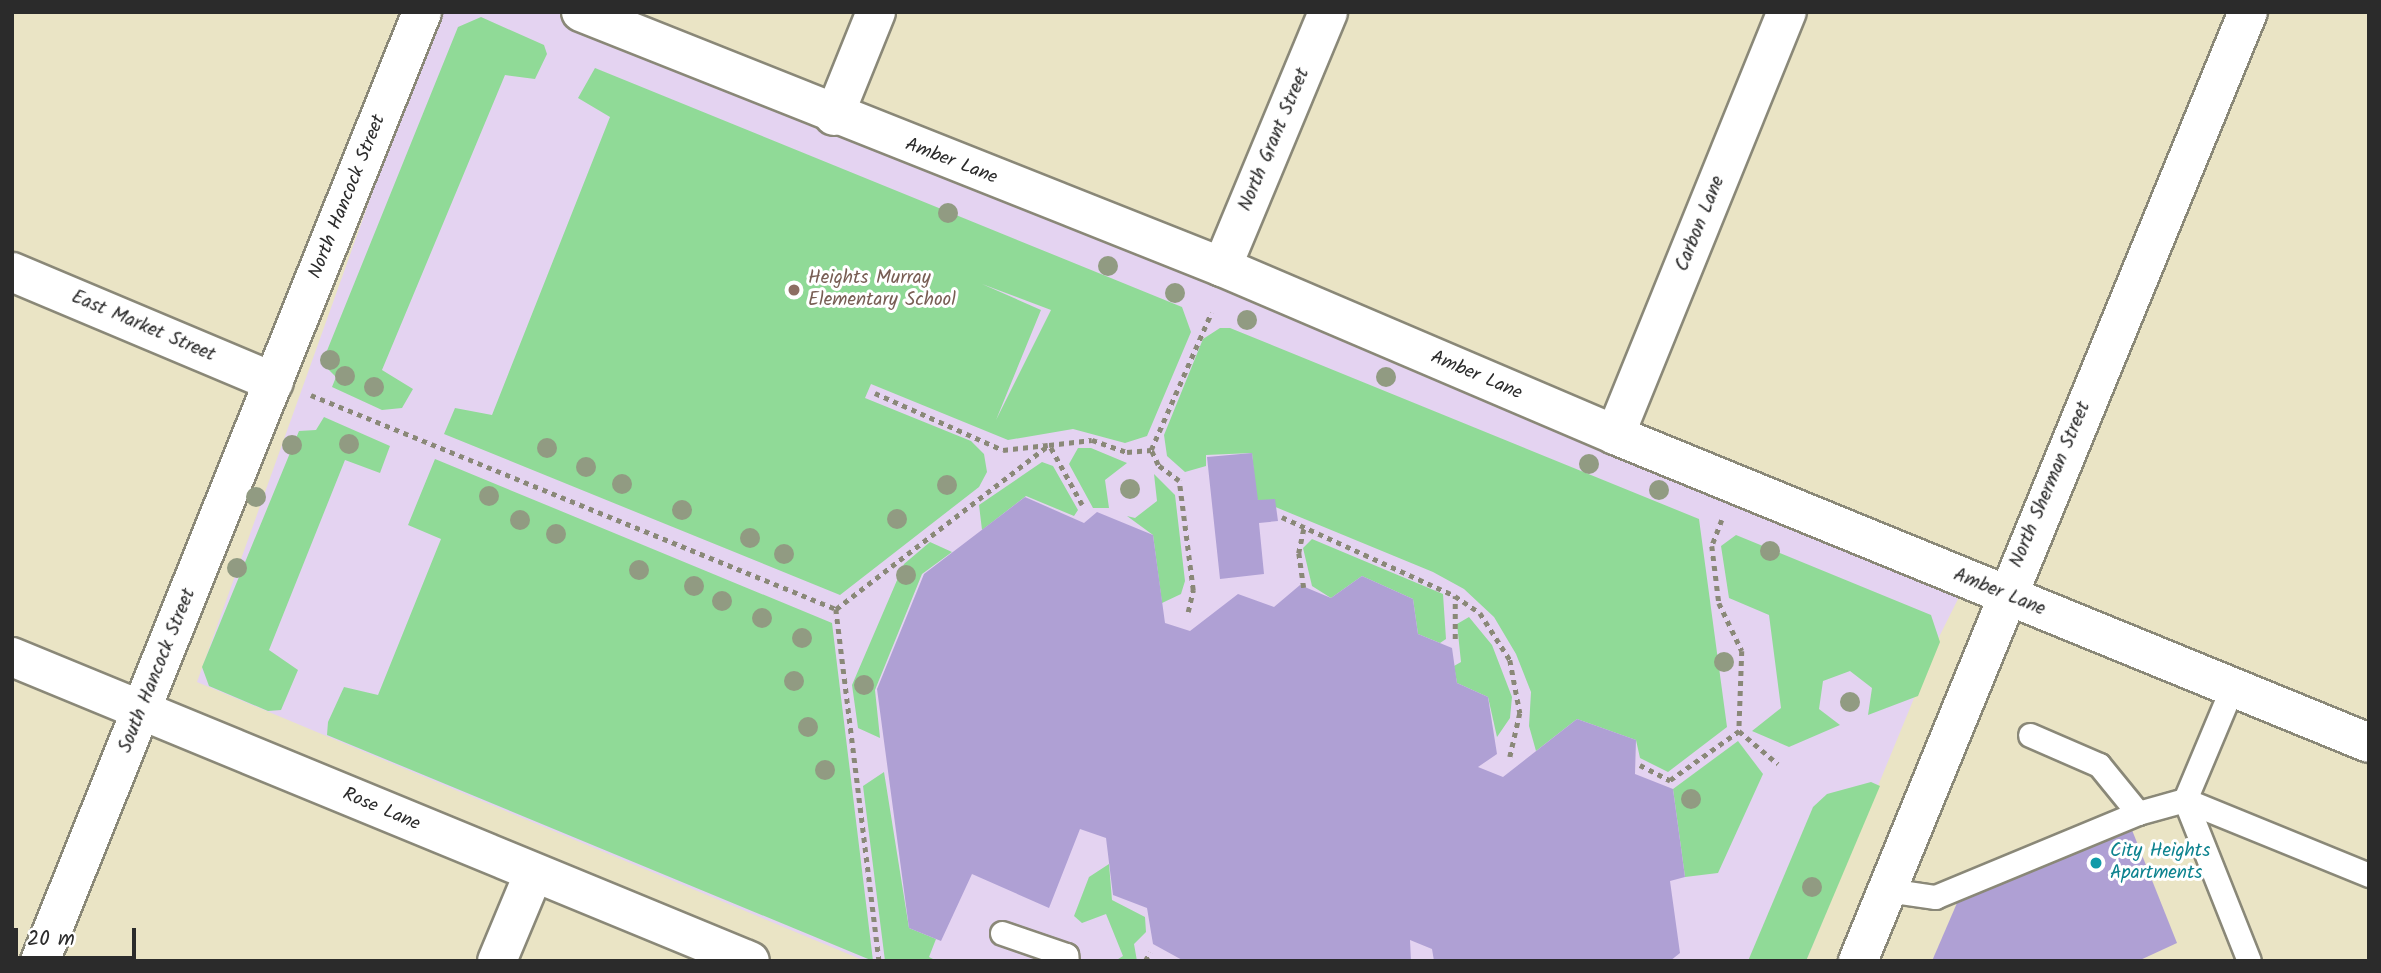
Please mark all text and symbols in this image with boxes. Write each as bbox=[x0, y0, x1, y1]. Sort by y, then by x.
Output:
street label: North Grant Street bbox=[1235, 65, 1315, 215]
street label: North Hancock Street bbox=[305, 112, 391, 282]
street label: Amber Lane bbox=[902, 134, 1000, 190]
street label: Carbon Lane bbox=[1672, 173, 1730, 275]
place label: Heights Murray Elementary School bbox=[808, 268, 956, 312]
marker: Heights Murray Elementary School bbox=[786, 282, 802, 298]
street label: East Market Street bbox=[68, 286, 218, 368]
street label: Amber Lane bbox=[1427, 347, 1525, 405]
street label: North Sherman Street bbox=[2006, 399, 2096, 571]
street label: Amber Lane bbox=[1950, 564, 2048, 622]
street label: South Hancock Street bbox=[115, 586, 201, 756]
street label: Rose Lane bbox=[339, 784, 423, 836]
place label: City Heights Apartments bbox=[2110, 841, 2210, 885]
marker: City Heights Apartments bbox=[2088, 855, 2104, 871]
scale bar bbox=[18, 914, 140, 958]
text: 20 m bbox=[27, 923, 75, 956]

